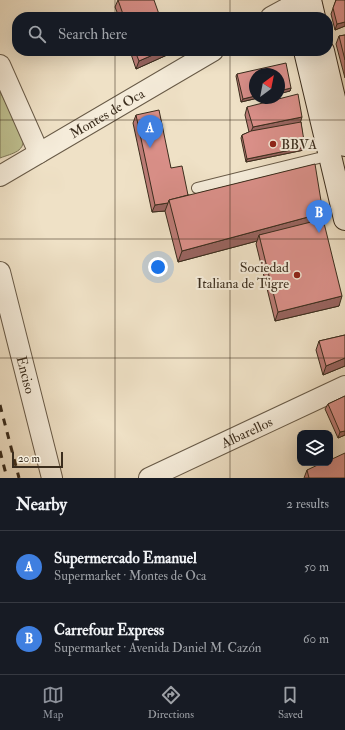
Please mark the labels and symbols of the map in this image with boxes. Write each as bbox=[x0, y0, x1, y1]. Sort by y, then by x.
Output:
north arrow bbox=[249, 68, 285, 104]
street label: Montes de Oca bbox=[66, 85, 148, 142]
pin: A bbox=[137, 115, 163, 148]
place label: BBVA bbox=[281, 136, 317, 153]
marker: BBVA bbox=[268, 139, 278, 149]
pin: B bbox=[306, 200, 332, 233]
your location bbox=[148, 257, 168, 277]
place label: Sociedad Italiana de Tigre bbox=[197, 259, 289, 292]
marker: Sociedad Italiana de Tigre bbox=[292, 270, 302, 280]
street label: Enciso bbox=[13, 354, 39, 396]
street label: Albarellos bbox=[217, 413, 275, 452]
scale bar bbox=[12, 450, 63, 469]

